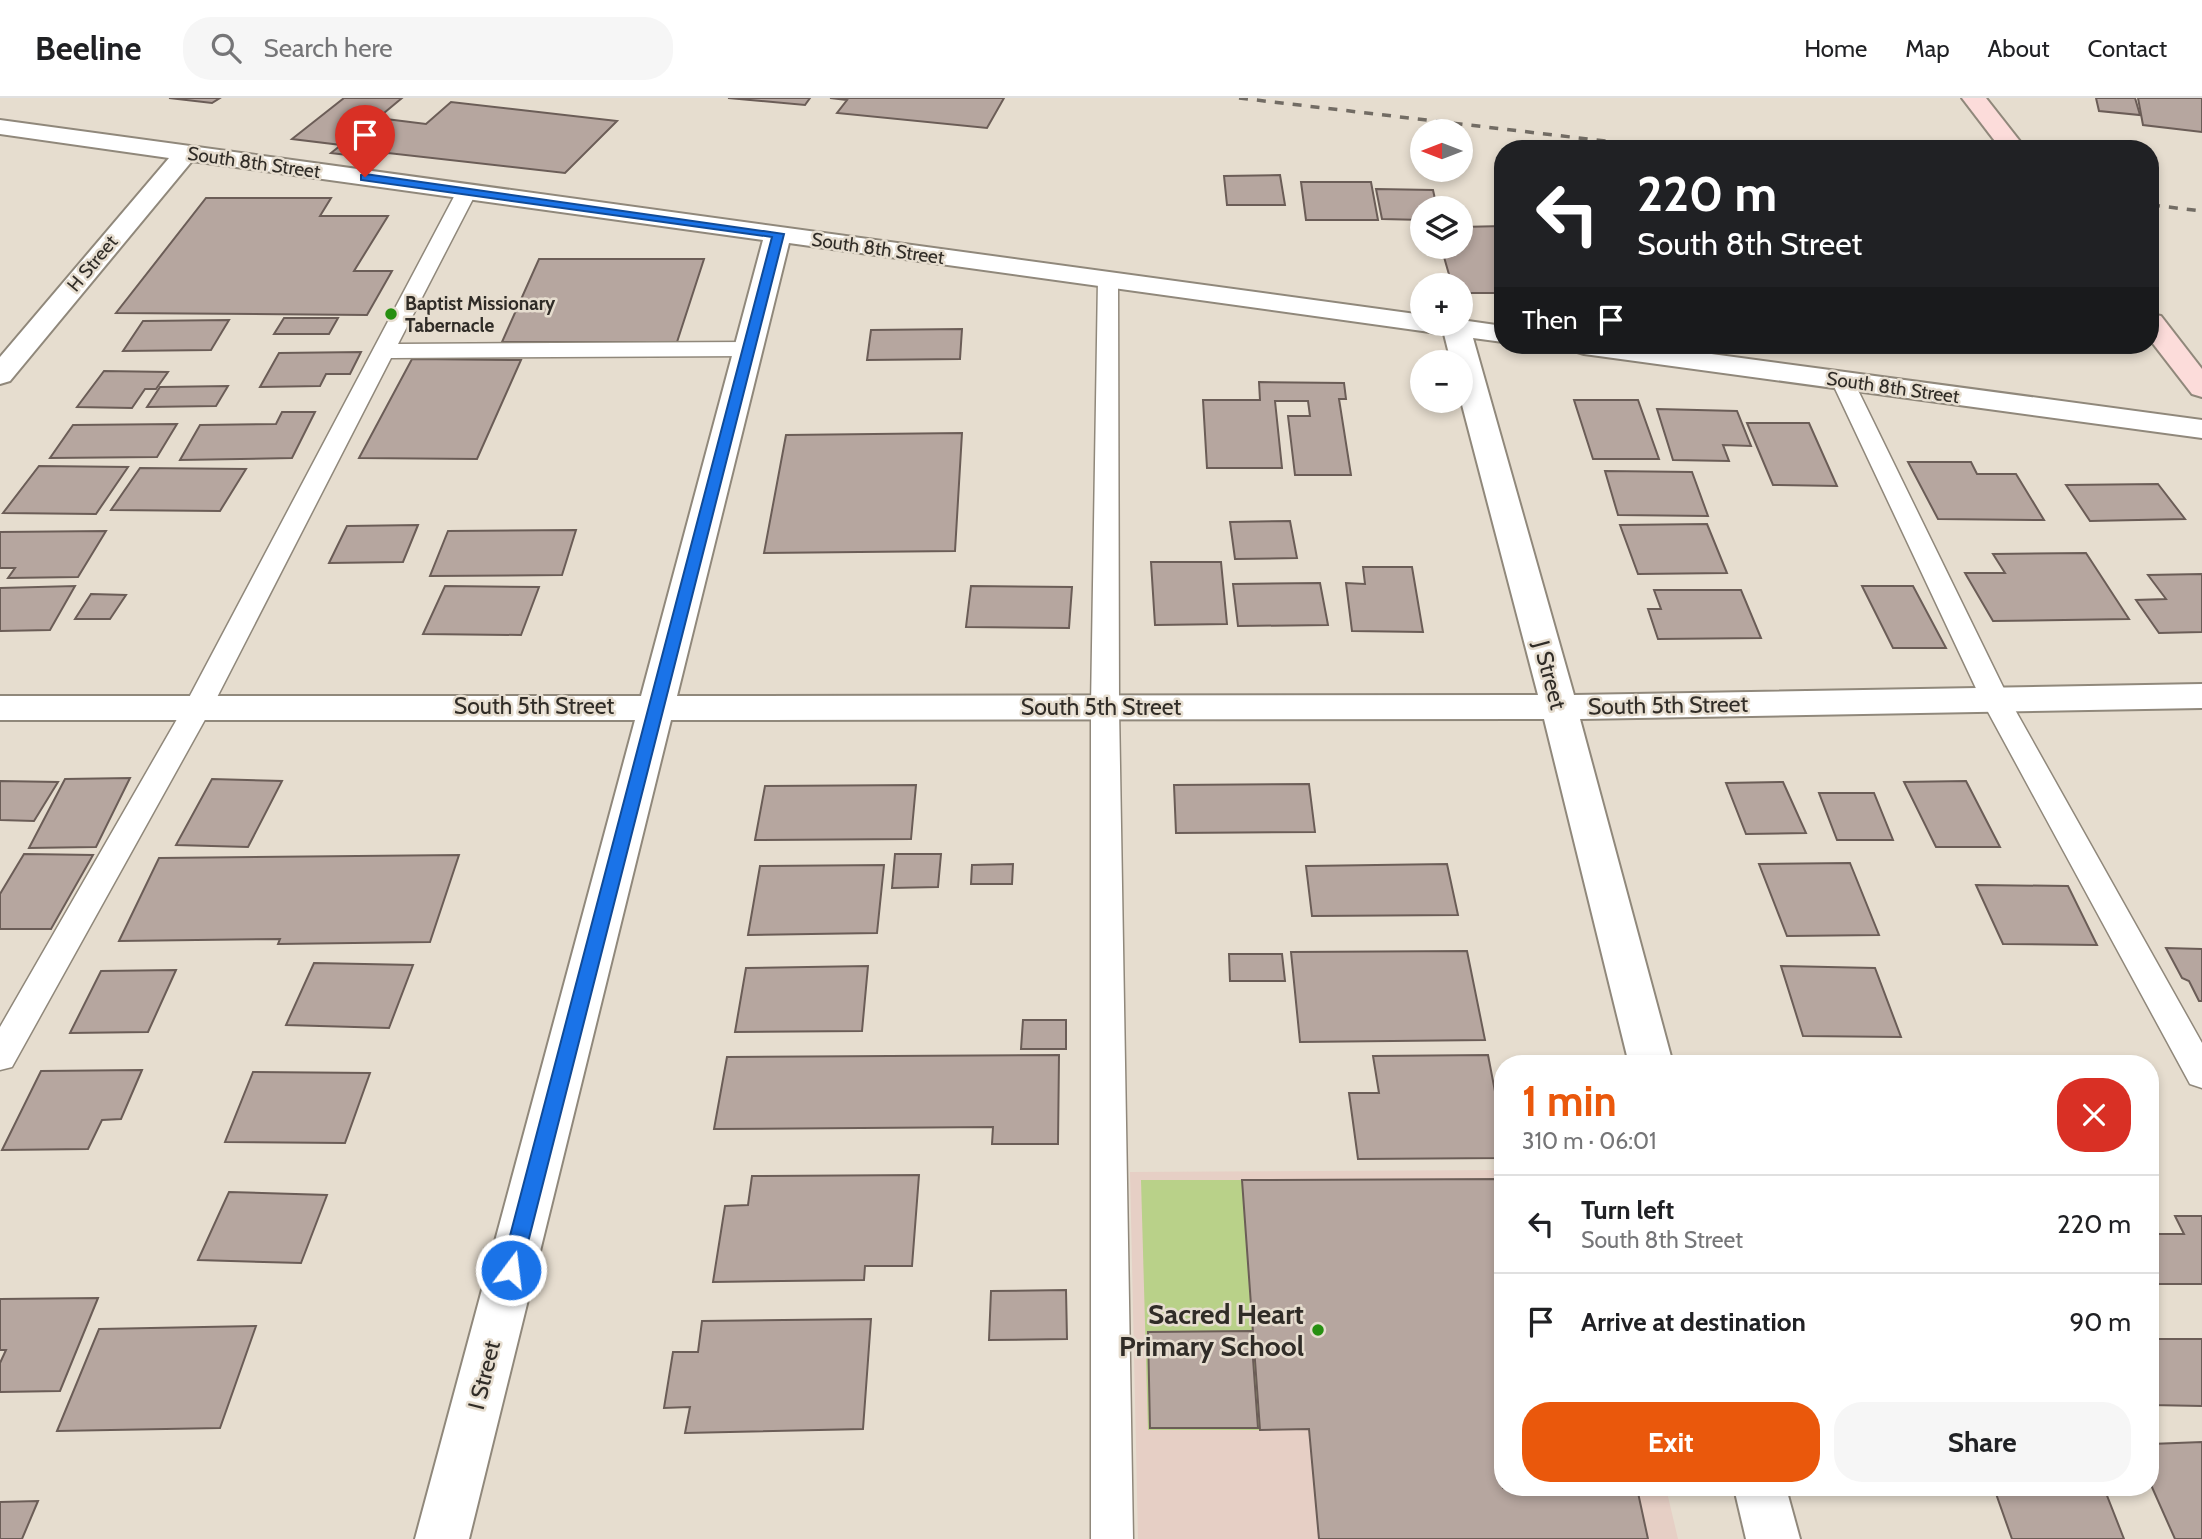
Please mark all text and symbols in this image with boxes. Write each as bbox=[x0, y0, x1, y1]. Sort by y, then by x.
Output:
search box bbox=[183, 17, 673, 80]
text: Beeline bbox=[35, 28, 141, 68]
icon: search bbox=[207, 29, 245, 67]
text: Search here bbox=[263, 32, 393, 64]
text: Home bbox=[1804, 34, 1867, 63]
text: Map bbox=[1905, 34, 1950, 63]
text: About bbox=[1988, 34, 2050, 63]
text: Contact bbox=[2088, 34, 2167, 63]
pin bbox=[335, 105, 395, 177]
icon: arrive bbox=[346, 116, 384, 154]
north arrow bbox=[1410, 119, 1474, 182]
map controls bbox=[1410, 119, 1473, 413]
street label: South 8th Street bbox=[186, 142, 322, 183]
text: 220 m bbox=[1637, 164, 1777, 223]
icon: left bbox=[1522, 168, 1613, 259]
button: layers bbox=[1410, 196, 1473, 259]
text: South 8th Street bbox=[1637, 224, 1862, 263]
street label: South 8th Street bbox=[810, 228, 946, 269]
street label: H Street bbox=[62, 230, 123, 296]
button: + bbox=[1410, 273, 1473, 336]
place label: Baptist Missionary Tabernacle bbox=[405, 292, 556, 337]
icon: arrive bbox=[1592, 301, 1630, 339]
text: Then bbox=[1522, 304, 1578, 336]
marker: Baptist Missionary Tabernacle bbox=[383, 306, 399, 322]
button: − bbox=[1410, 350, 1473, 413]
street label: South 8th Street bbox=[1825, 367, 1961, 408]
street label: J Street bbox=[1527, 637, 1573, 713]
street label: South 5th Street bbox=[1588, 690, 1749, 720]
street label: South 5th Street bbox=[454, 692, 614, 720]
street label: South 5th Street bbox=[1021, 693, 1181, 721]
text: 1 min bbox=[1522, 1075, 1617, 1127]
button: close bbox=[2057, 1078, 2131, 1152]
text: 310 m · 06:01 bbox=[1522, 1127, 1657, 1155]
text: Turn left bbox=[1581, 1194, 1674, 1226]
icon: left bbox=[1522, 1205, 1560, 1243]
text: 220 m bbox=[2057, 1208, 2131, 1240]
text: South 8th Street bbox=[1581, 1226, 1743, 1254]
position arrow bbox=[474, 1233, 548, 1307]
place label: Sacred Heart Primary School bbox=[1119, 1297, 1304, 1363]
icon: arrive bbox=[1522, 1303, 1560, 1341]
text: Arrive at destination bbox=[1581, 1306, 1806, 1338]
text: 90 m bbox=[2069, 1306, 2131, 1338]
marker: Sacred Heart Primary School bbox=[1310, 1322, 1326, 1338]
street label: I Street bbox=[462, 1337, 506, 1412]
button: Exit bbox=[1522, 1402, 1820, 1482]
button: Share bbox=[1834, 1402, 2131, 1482]

